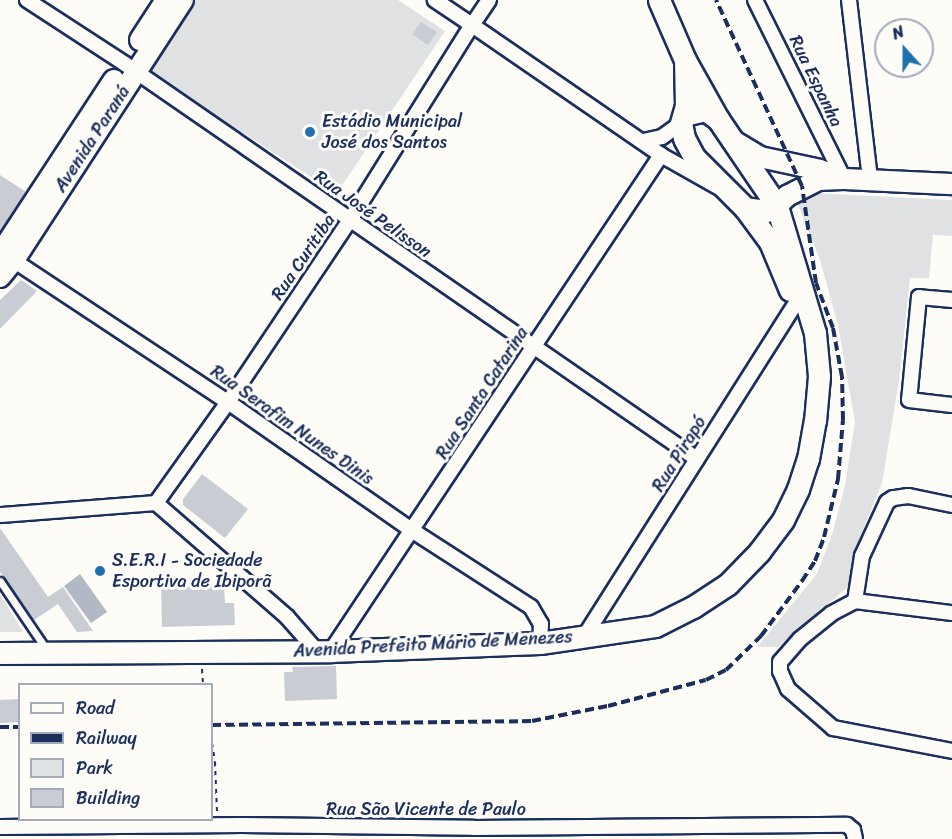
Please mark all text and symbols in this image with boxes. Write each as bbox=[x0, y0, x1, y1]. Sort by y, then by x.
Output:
text: N bbox=[888, 17, 908, 48]
north arrow bbox=[874, 18, 934, 78]
street label: Rua Espanha bbox=[785, 32, 847, 130]
street label: Avenida Paraná bbox=[50, 82, 134, 196]
place label: Estádio Municipal José dos Santos bbox=[322, 111, 462, 154]
marker: Estádio Municipal José dos Santos bbox=[303, 125, 317, 139]
street label: Rua José Pelisson bbox=[310, 165, 436, 263]
street label: Rua Curitiba bbox=[266, 210, 340, 304]
street label: Rua Santa Catarina bbox=[431, 322, 533, 464]
street label: Rua Serafim Nunes Dinis bbox=[206, 360, 378, 490]
street label: Rua Pirapó bbox=[647, 412, 711, 496]
place label: S.E.R.I - Sociedade Esportiva de Ibiporã bbox=[112, 550, 272, 592]
marker: S.E.R.I - Sociedade Esportiva de Ibiporã bbox=[93, 564, 107, 578]
street label: Avenida Prefeito Mário de Menezes bbox=[293, 626, 573, 662]
legend bbox=[18, 683, 213, 821]
text: Road bbox=[76, 692, 115, 724]
text: Railway bbox=[76, 722, 137, 754]
text: Park bbox=[76, 752, 113, 784]
text: Building bbox=[76, 782, 140, 814]
street label: Rua São Vicente de Paulo bbox=[326, 798, 526, 820]

